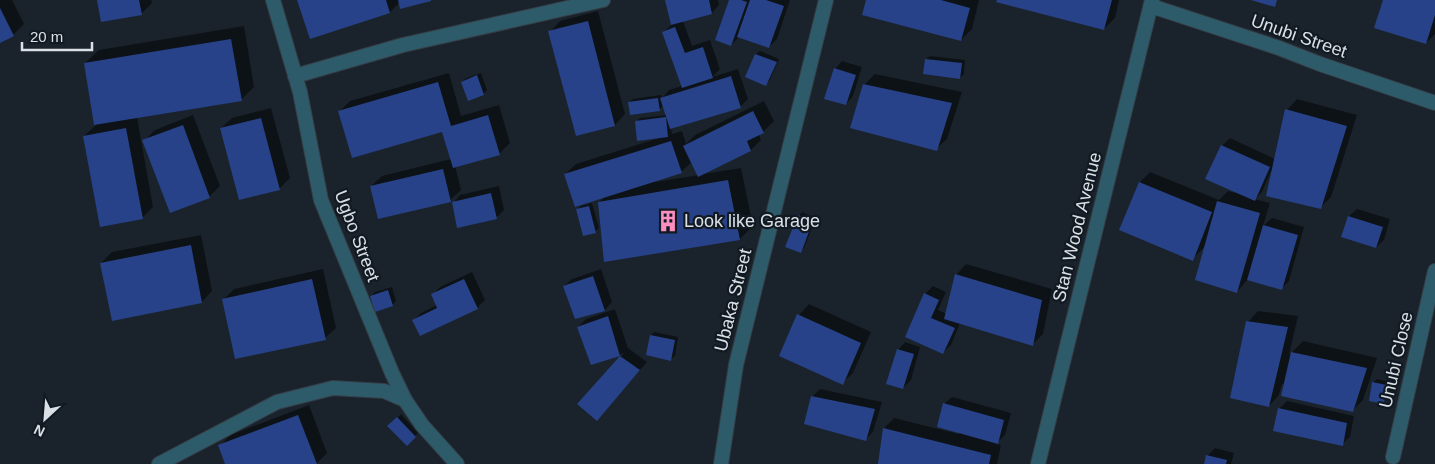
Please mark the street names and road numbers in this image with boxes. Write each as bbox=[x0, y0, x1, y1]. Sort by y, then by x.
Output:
street label: Unubi Street bbox=[1248, 10, 1350, 62]
street label: Stan Wood Avenue bbox=[1049, 150, 1105, 304]
street label: Ugbo Street bbox=[330, 188, 384, 284]
street label: Ubaka Street bbox=[711, 247, 755, 353]
street label: Unubi Close bbox=[1375, 310, 1417, 410]

